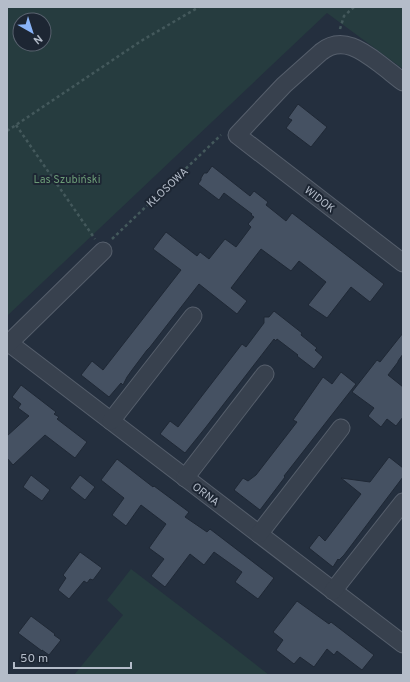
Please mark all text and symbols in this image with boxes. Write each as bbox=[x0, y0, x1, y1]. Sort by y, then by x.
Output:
north arrow bbox=[12, 12, 52, 52]
text: N bbox=[30, 31, 45, 47]
street label: KŁOSOWA bbox=[144, 165, 191, 211]
park label: Las Szubiński bbox=[34, 173, 100, 187]
street label: WIDOK bbox=[301, 184, 337, 216]
street label: ORNA bbox=[189, 480, 222, 510]
scale bar bbox=[14, 644, 131, 670]
text: 50 m bbox=[20, 651, 48, 667]

